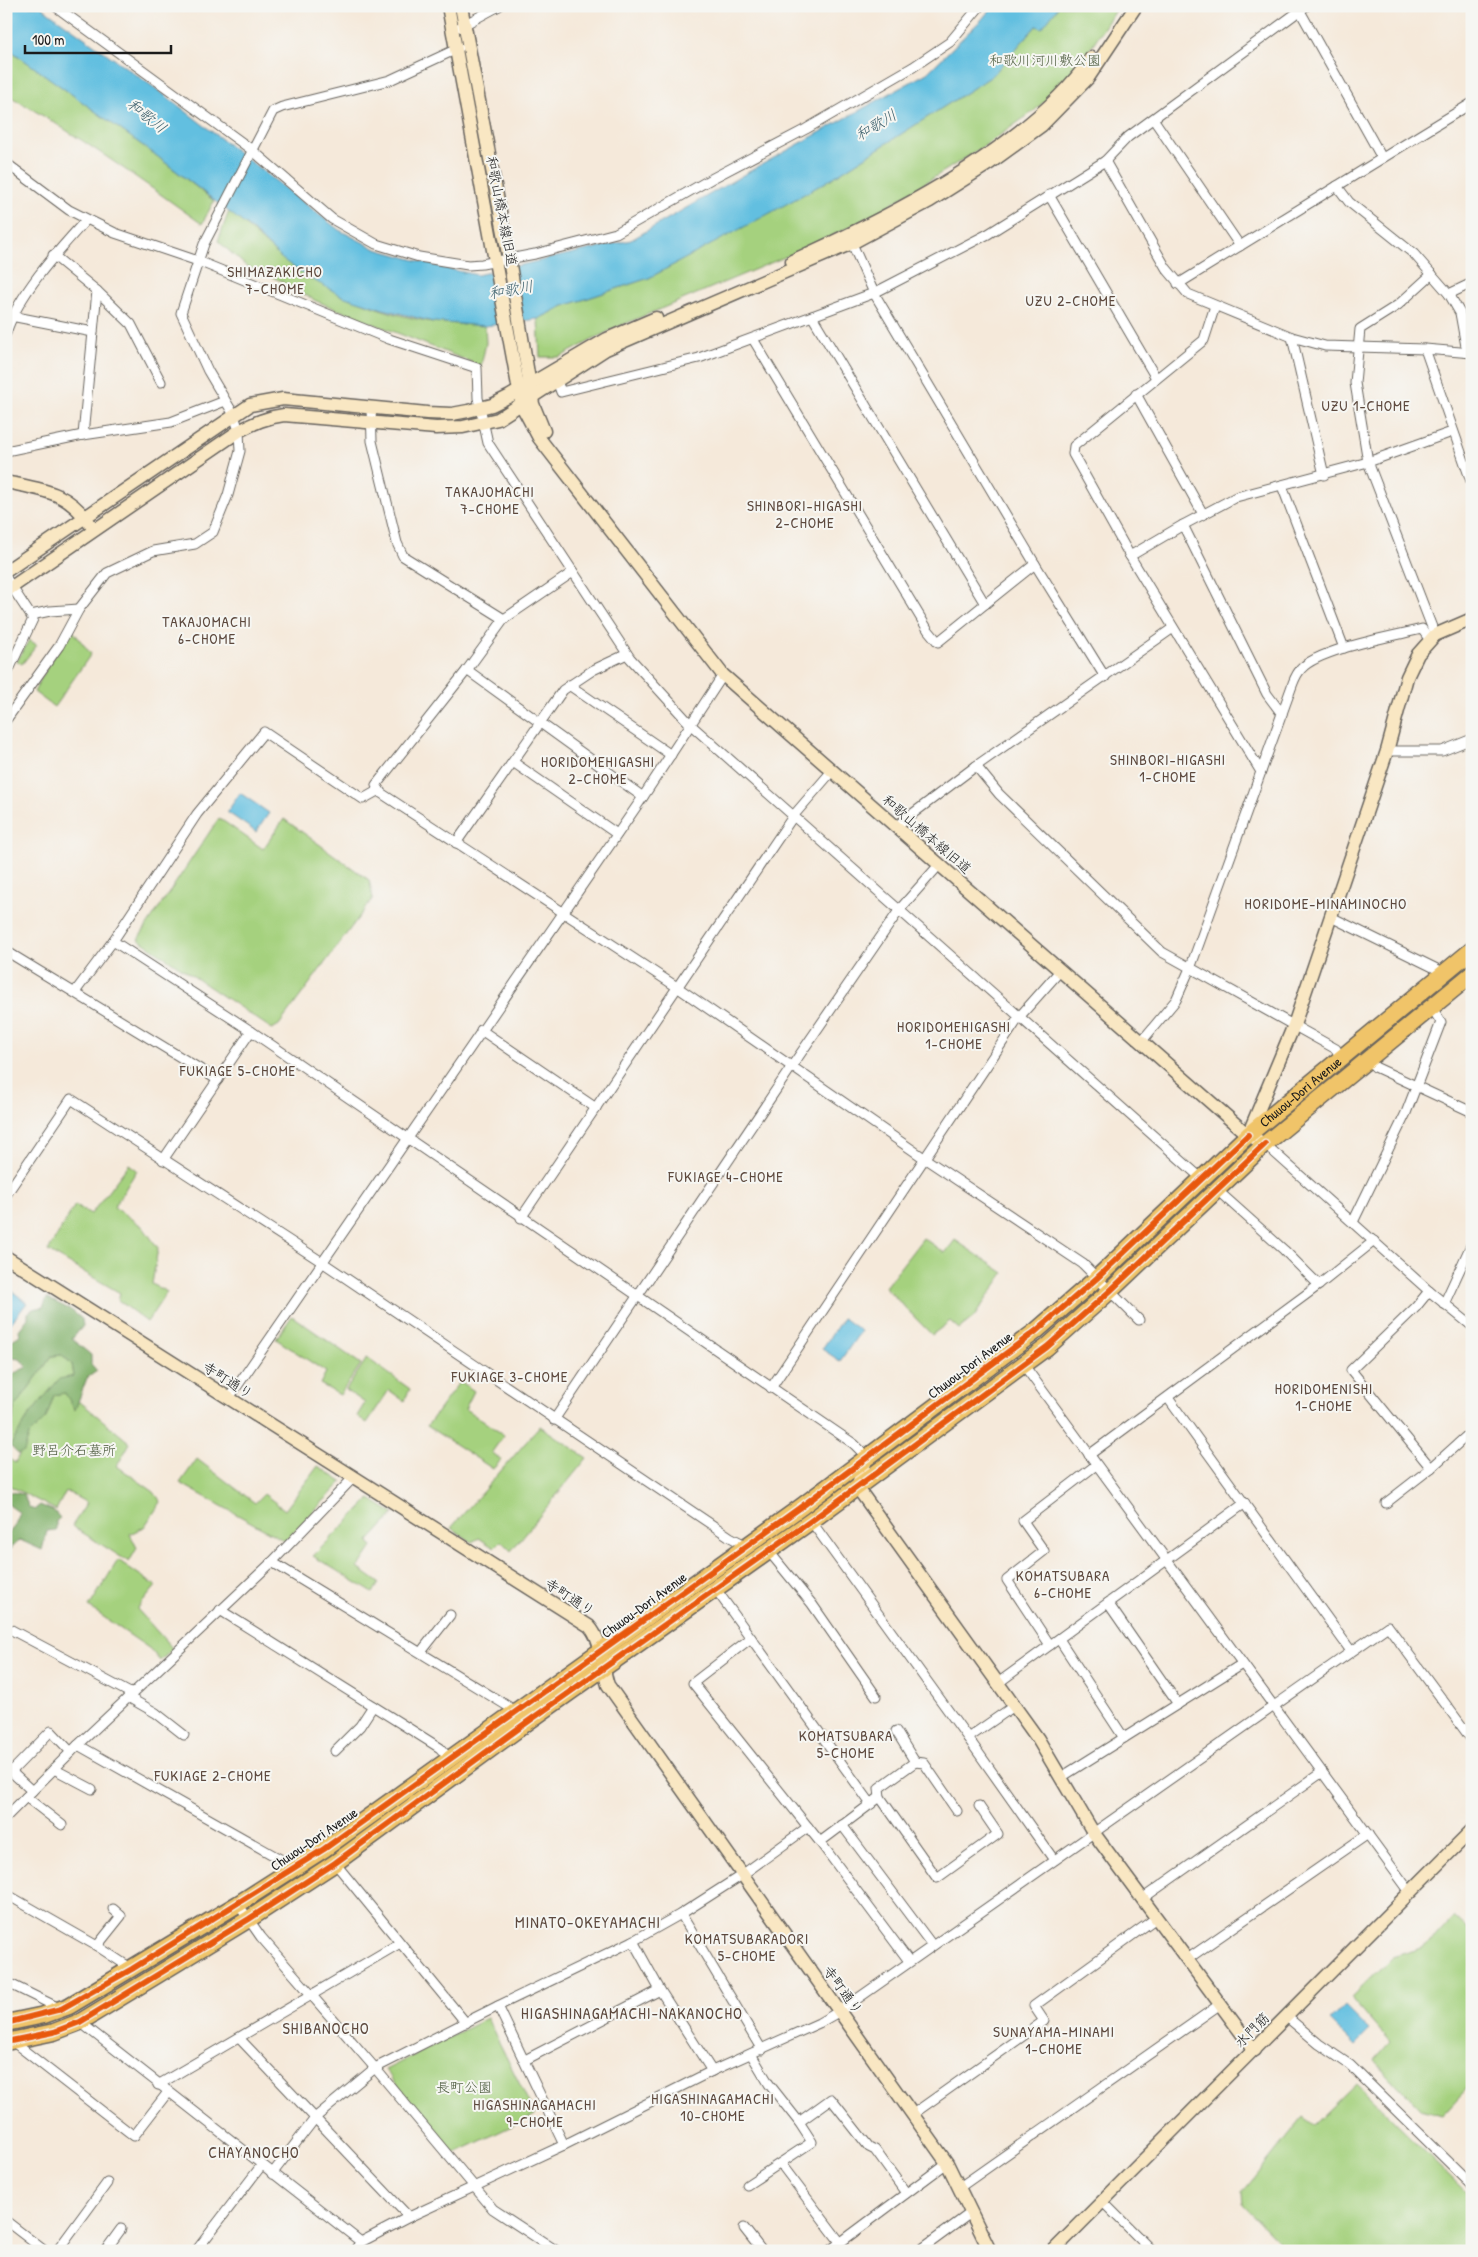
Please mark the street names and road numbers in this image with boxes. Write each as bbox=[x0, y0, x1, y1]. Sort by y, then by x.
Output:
street label: 和歌山橋本線旧道 bbox=[482, 154, 523, 268]
street label: 和歌山橋本線旧道 bbox=[879, 790, 976, 878]
street label: Chuuou-Dori Avenue bbox=[1255, 1052, 1345, 1131]
street label: Chuuou-Dori Avenue bbox=[924, 1326, 1016, 1403]
street label: 寺町通り bbox=[199, 1357, 257, 1402]
street label: Chuuou-Dori Avenue bbox=[597, 1567, 691, 1642]
street label: 寺町通り bbox=[542, 1573, 599, 1620]
street label: Chuuou-Dori Avenue bbox=[266, 1802, 361, 1875]
street label: 寺町通り bbox=[819, 1961, 868, 2018]
street label: 水門筋 bbox=[1230, 2008, 1273, 2051]

